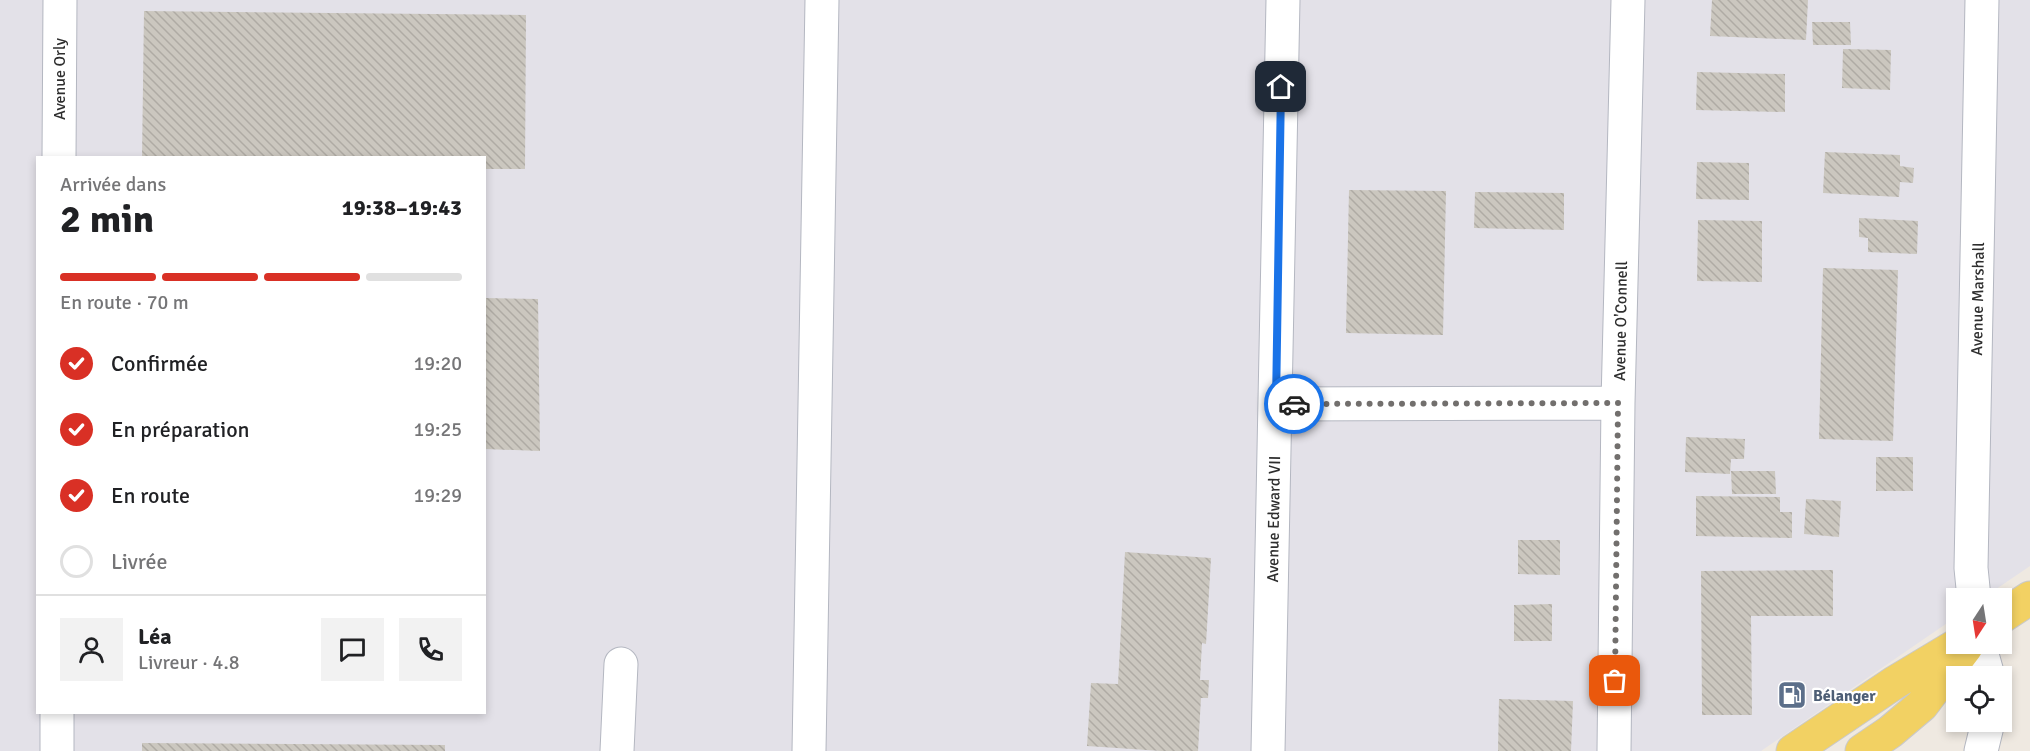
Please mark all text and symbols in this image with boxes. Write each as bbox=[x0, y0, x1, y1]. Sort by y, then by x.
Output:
street label: Avenue Orly bbox=[50, 37, 70, 120]
pin bbox=[1255, 61, 1306, 112]
icon: home bbox=[1264, 70, 1297, 103]
text: Arrivée dans bbox=[60, 172, 166, 197]
text: 19:38–19:43 bbox=[342, 194, 462, 221]
text: 2 min bbox=[60, 195, 154, 243]
street label: Avenue Marshall bbox=[1967, 242, 1989, 356]
street label: Avenue O'Connell bbox=[1610, 261, 1632, 381]
text: En route · 70 m bbox=[60, 290, 189, 315]
icon: check bbox=[60, 347, 93, 380]
text: Confirmée bbox=[111, 350, 208, 377]
text: 19:20 bbox=[413, 351, 462, 376]
courier bbox=[1264, 374, 1324, 434]
icon: car bbox=[1278, 388, 1311, 421]
icon: check bbox=[60, 413, 93, 446]
text: En préparation bbox=[111, 416, 250, 443]
text: 19:25 bbox=[413, 417, 462, 442]
street label: Avenue Edward VII bbox=[1263, 455, 1285, 583]
icon: check bbox=[60, 479, 93, 512]
text: En route bbox=[111, 482, 190, 509]
text: 19:29 bbox=[413, 483, 462, 508]
text: Livrée bbox=[111, 548, 168, 575]
north arrow bbox=[1946, 588, 2012, 654]
map controls bbox=[1946, 588, 2012, 732]
button: person bbox=[60, 618, 123, 681]
button: chat bbox=[321, 618, 384, 681]
button: phone bbox=[399, 618, 462, 681]
text: Léa bbox=[138, 623, 172, 650]
text: Livreur · 4.8 bbox=[138, 650, 239, 675]
pin bbox=[1589, 655, 1640, 706]
icon: bag bbox=[1598, 664, 1631, 697]
button: locate bbox=[1946, 666, 2012, 732]
fuel station icon: Bélanger bbox=[1776, 679, 1808, 711]
place label: Bélanger bbox=[1813, 686, 1876, 706]

